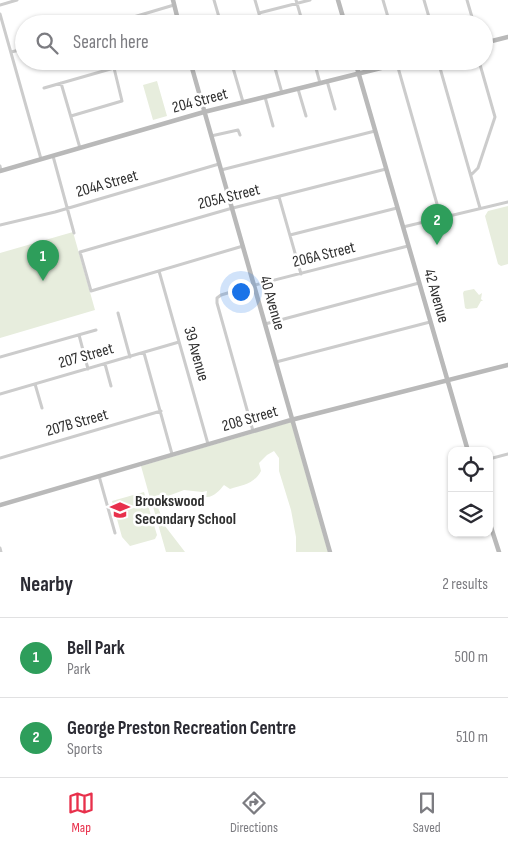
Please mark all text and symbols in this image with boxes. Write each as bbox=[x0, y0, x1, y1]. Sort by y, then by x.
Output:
search box bbox=[15, 15, 493, 70]
icon: search bbox=[33, 29, 61, 57]
text: Search here bbox=[73, 31, 149, 54]
street label: 204 Street bbox=[170, 84, 230, 118]
street label: 204A Street bbox=[74, 166, 140, 202]
street label: 205A Street bbox=[196, 180, 262, 214]
pin: 2 bbox=[421, 204, 453, 245]
street label: 206A Street bbox=[291, 238, 357, 272]
pin: 1 bbox=[27, 240, 59, 281]
street label: 42 Avenue bbox=[419, 267, 453, 325]
street label: 40 Avenue bbox=[255, 274, 289, 332]
your location bbox=[228, 279, 254, 305]
street label: 39 Avenue bbox=[179, 325, 213, 383]
street label: 207 Street bbox=[56, 339, 116, 373]
street label: 208 Street bbox=[220, 402, 280, 436]
street label: 207B Street bbox=[44, 405, 110, 441]
map controls bbox=[448, 447, 493, 537]
button: locate bbox=[448, 447, 493, 492]
place label: Brookswood Secondary School bbox=[135, 492, 236, 529]
button: layers bbox=[448, 492, 493, 537]
school or university icon: Brookswood Secondary School bbox=[109, 499, 131, 521]
text: Nearby bbox=[20, 572, 73, 597]
text: 2 results bbox=[442, 575, 488, 594]
text: Bell Park bbox=[67, 637, 125, 660]
text: 1 bbox=[33, 648, 39, 667]
text: 500 m bbox=[454, 648, 488, 667]
text: Park bbox=[67, 660, 90, 679]
text: George Preston Recreation Centre bbox=[67, 717, 296, 740]
text: 2 bbox=[32, 728, 40, 747]
text: 510 m bbox=[456, 728, 488, 747]
text: Sports bbox=[67, 740, 102, 759]
tab: Map bbox=[67, 789, 95, 836]
tab: Directions bbox=[230, 789, 278, 836]
tab: Saved bbox=[413, 789, 441, 836]

